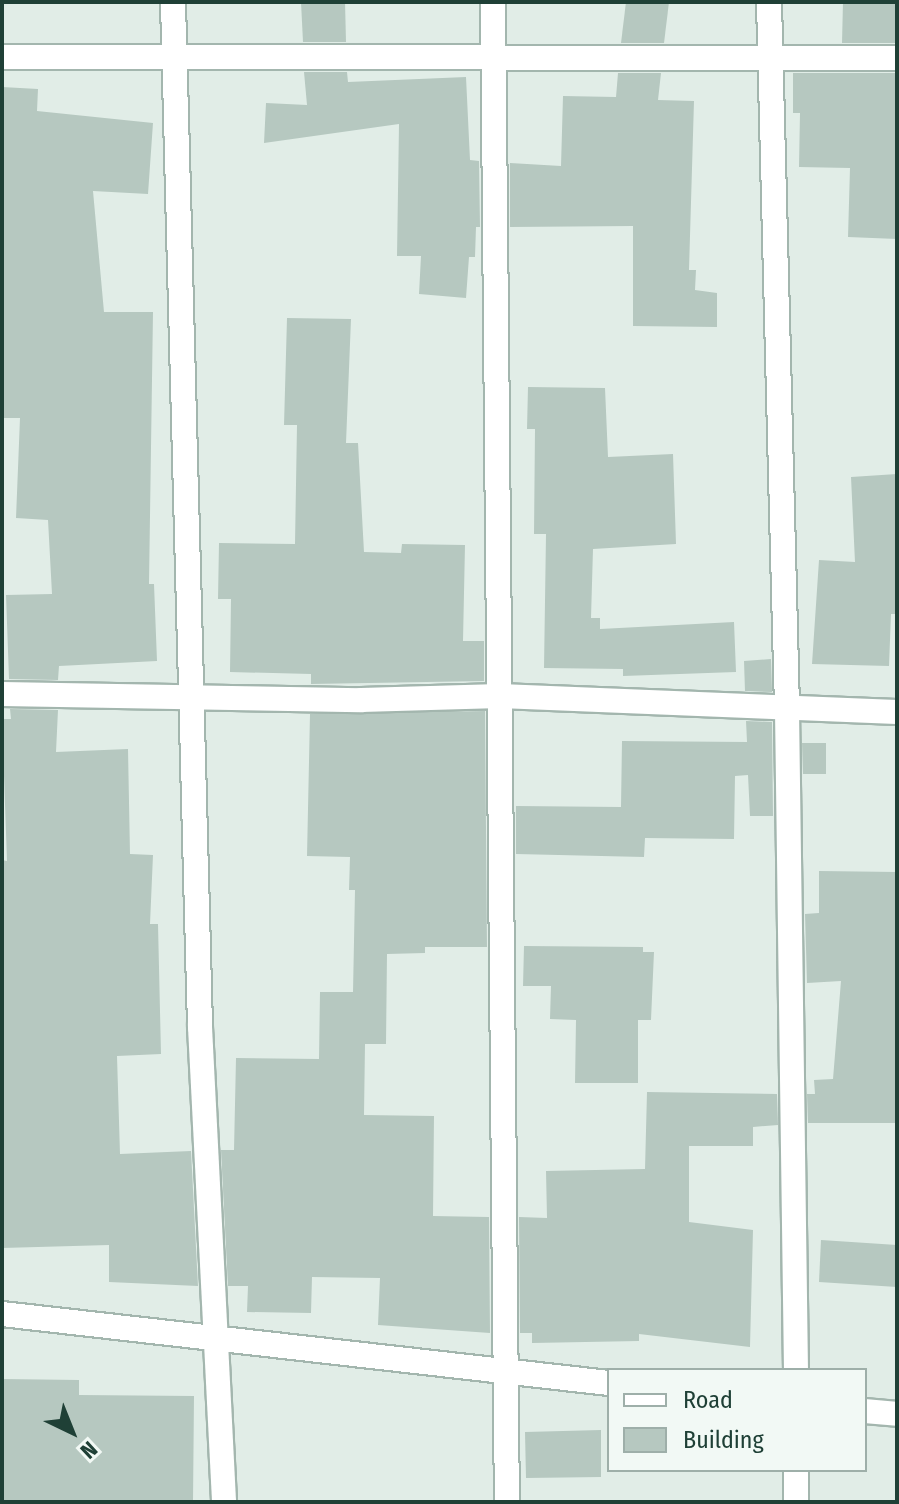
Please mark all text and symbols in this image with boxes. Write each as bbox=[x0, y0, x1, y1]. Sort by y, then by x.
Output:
legend bbox=[607, 1368, 867, 1472]
text: Road bbox=[683, 1386, 733, 1414]
north arrow bbox=[32, 1392, 112, 1472]
text: Building bbox=[683, 1426, 764, 1454]
text: N bbox=[75, 1436, 103, 1464]

